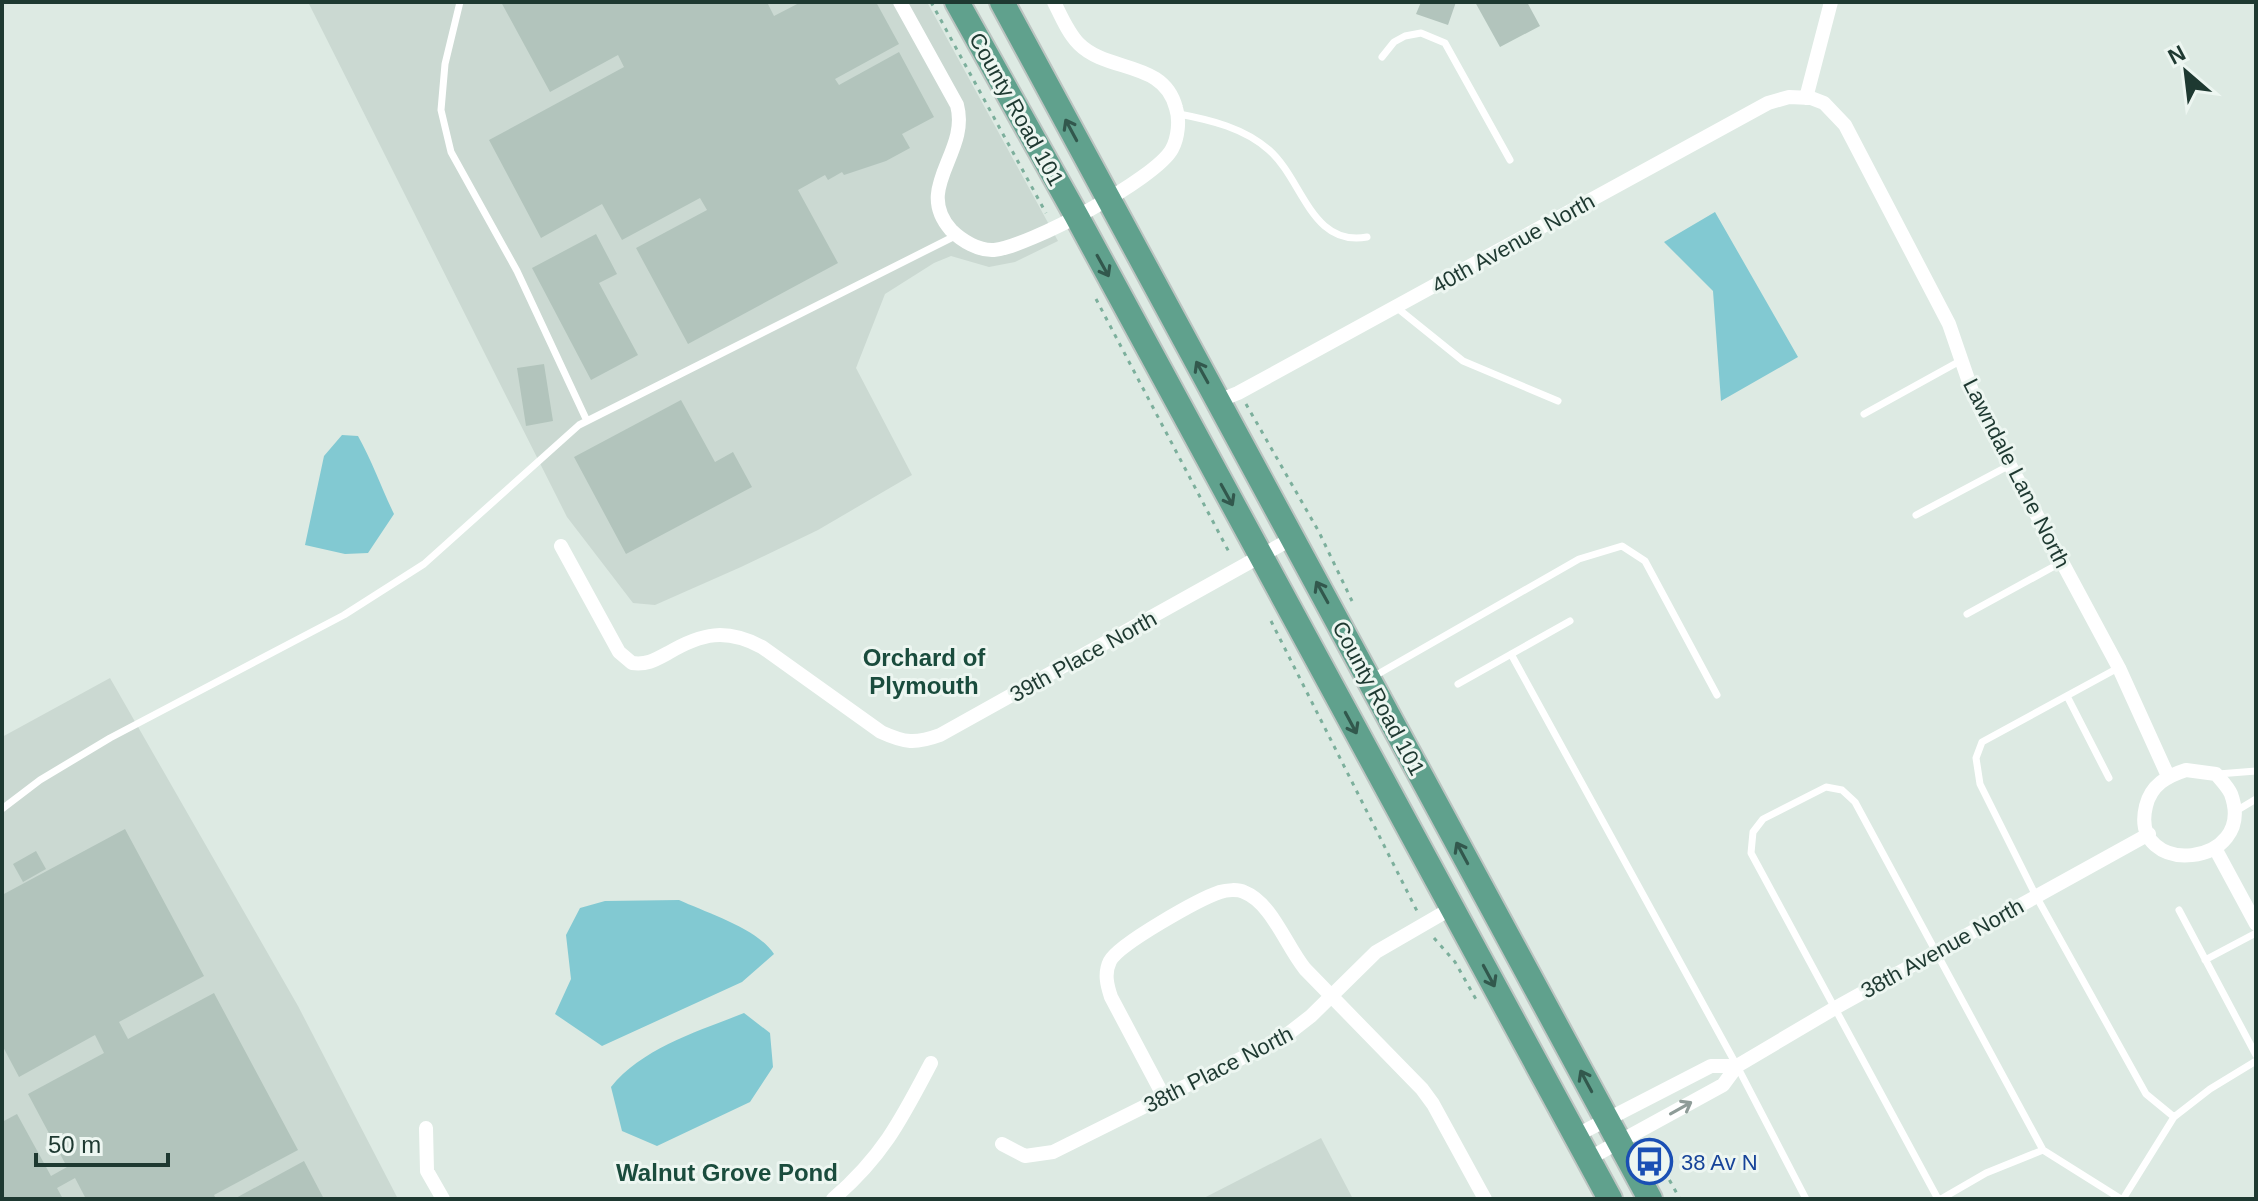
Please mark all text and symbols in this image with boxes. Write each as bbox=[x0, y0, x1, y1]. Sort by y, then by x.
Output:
street label: County Road 101 bbox=[964, 28, 1069, 190]
north arrow bbox=[2146, 32, 2226, 112]
text: N bbox=[2164, 40, 2190, 70]
one-way arrow bbox=[1062, 118, 1078, 142]
street label: 40th Avenue North bbox=[1428, 188, 1599, 298]
one-way arrow bbox=[1096, 254, 1112, 277]
one-way arrow bbox=[1194, 360, 1209, 384]
street label: Lawndale Lane North bbox=[1958, 374, 2075, 572]
one-way arrow bbox=[1220, 482, 1236, 506]
one-way arrow bbox=[1314, 580, 1329, 604]
street label: 39th Place North bbox=[1006, 606, 1161, 707]
street label: County Road 101 bbox=[1327, 617, 1430, 780]
district label: Orchard of Plymouth bbox=[863, 644, 986, 699]
one-way arrow bbox=[1344, 711, 1360, 734]
one-way arrow bbox=[1454, 841, 1470, 865]
street label: 38th Avenue North bbox=[1857, 893, 2028, 1003]
one-way arrow bbox=[1481, 964, 1497, 987]
street label: 38th Place North bbox=[1140, 1021, 1297, 1118]
one-way arrow bbox=[1578, 1070, 1594, 1093]
one-way arrow bbox=[1669, 1100, 1692, 1116]
scale bar bbox=[36, 1117, 168, 1167]
text: 50 m bbox=[48, 1131, 101, 1158]
bus stop icon: 38 Av N bbox=[1626, 1138, 1674, 1186]
place label: 38 Av N bbox=[1681, 1150, 1758, 1175]
district label: Walnut Grove Pond bbox=[616, 1159, 838, 1186]

